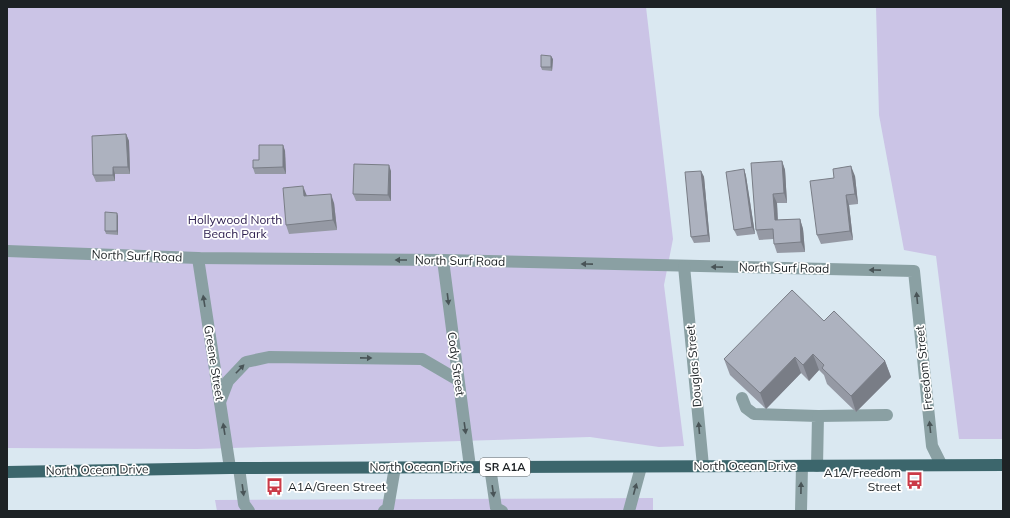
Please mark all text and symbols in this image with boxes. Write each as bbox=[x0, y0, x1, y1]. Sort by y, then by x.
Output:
park label: Hollywood North Beach Park bbox=[188, 212, 282, 241]
street label: North Surf Road bbox=[92, 246, 183, 265]
street label: North Surf Road bbox=[415, 252, 505, 269]
one-way arrow bbox=[394, 257, 407, 263]
street label: North Surf Road bbox=[739, 259, 829, 276]
one-way arrow bbox=[580, 261, 593, 267]
one-way arrow bbox=[711, 263, 723, 270]
one-way arrow bbox=[868, 267, 881, 273]
one-way arrow bbox=[914, 292, 920, 304]
one-way arrow bbox=[444, 293, 451, 305]
one-way arrow bbox=[201, 295, 207, 307]
street label: Greene Street bbox=[201, 324, 228, 402]
street label: Douglas Street bbox=[682, 324, 705, 408]
street label: Freedom Street bbox=[912, 325, 935, 411]
street label: Cody Street bbox=[445, 331, 468, 397]
one-way arrow bbox=[360, 355, 373, 361]
one-way arrow bbox=[235, 364, 244, 374]
one-way arrow bbox=[927, 421, 933, 433]
one-way arrow bbox=[462, 422, 468, 434]
one-way arrow bbox=[696, 422, 703, 434]
one-way arrow bbox=[221, 423, 227, 436]
road number: SR A1A bbox=[480, 458, 530, 476]
street label: North Ocean Drive bbox=[694, 458, 796, 473]
street label: North Ocean Drive bbox=[370, 459, 472, 474]
street label: North Ocean Drive bbox=[45, 461, 149, 478]
place label: A1A/Freedom Street bbox=[824, 465, 901, 494]
bus stop icon: A1A/Freedom Street bbox=[904, 470, 924, 490]
bus stop icon: A1A/Green Street bbox=[265, 477, 285, 497]
place label: A1A/Green Street bbox=[288, 479, 386, 494]
one-way arrow bbox=[798, 482, 805, 494]
one-way arrow bbox=[632, 483, 638, 495]
one-way arrow bbox=[240, 484, 246, 496]
one-way arrow bbox=[490, 485, 496, 497]

